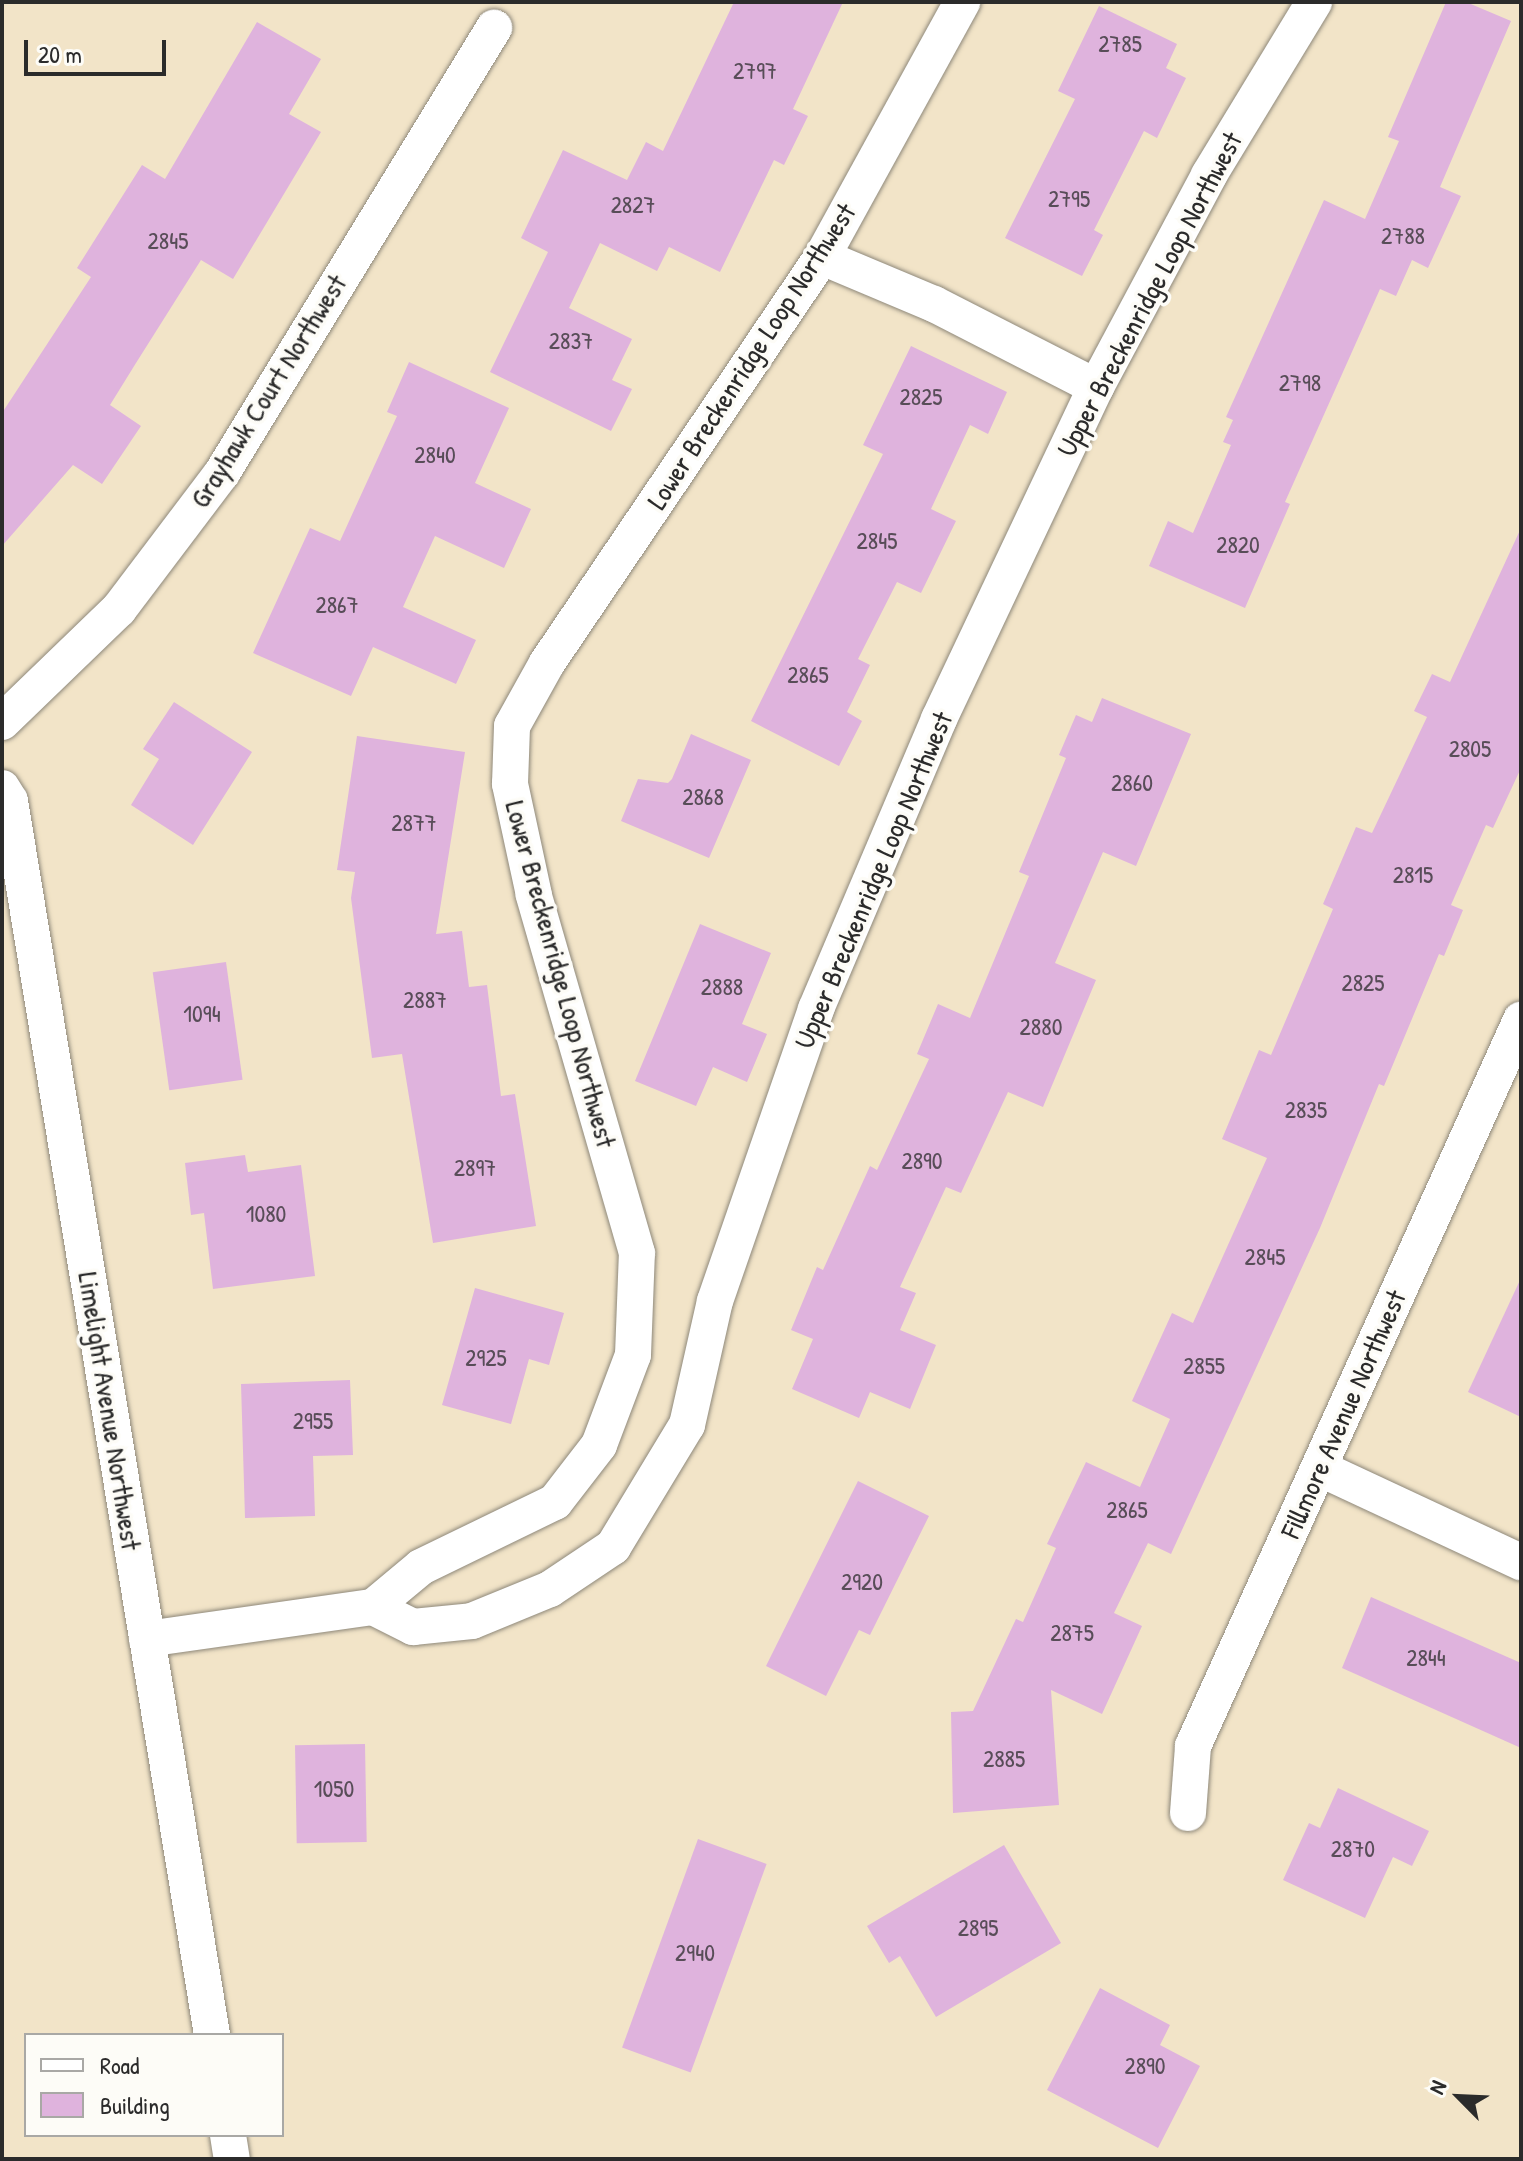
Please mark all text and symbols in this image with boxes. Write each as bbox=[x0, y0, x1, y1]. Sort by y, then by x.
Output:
scale bar bbox=[28, 24, 170, 74]
house number: 2785 bbox=[1098, 30, 1142, 58]
text: 20 m bbox=[38, 38, 82, 70]
house number: 2797 bbox=[733, 57, 777, 85]
street label: Upper Breckenridge Loop Northwest bbox=[1049, 126, 1249, 462]
house number: 2795 bbox=[1048, 185, 1090, 213]
house number: 2827 bbox=[611, 191, 655, 219]
street label: Lower Breckenridge Loop Northwest bbox=[639, 197, 863, 515]
house number: 2788 bbox=[1381, 222, 1425, 250]
house number: 2845 bbox=[148, 227, 188, 255]
street label: Grayhawk Court Northwest bbox=[183, 268, 353, 514]
house number: 2837 bbox=[549, 327, 593, 355]
house number: 2798 bbox=[1279, 369, 1321, 397]
house number: 2825 bbox=[899, 383, 943, 411]
house number: 2840 bbox=[414, 441, 456, 469]
house number: 2845 bbox=[857, 527, 897, 555]
house number: 2820 bbox=[1216, 531, 1260, 559]
house number: 2867 bbox=[315, 591, 359, 619]
house number: 2865 bbox=[787, 661, 829, 689]
street label: Upper Breckenridge Loop Northwest bbox=[787, 707, 959, 1053]
house number: 2805 bbox=[1449, 735, 1491, 763]
house number: 2860 bbox=[1111, 769, 1153, 797]
house number: 2868 bbox=[682, 783, 724, 811]
street label: Lower Breckenridge Loop Northwest bbox=[498, 797, 624, 1151]
house number: 2877 bbox=[391, 809, 437, 837]
house number: 2815 bbox=[1393, 861, 1433, 889]
house number: 2825 bbox=[1341, 969, 1385, 997]
house number: 2888 bbox=[701, 973, 743, 1001]
house number: 2887 bbox=[403, 986, 447, 1014]
house number: 1094 bbox=[183, 1000, 221, 1028]
house number: 2880 bbox=[1020, 1013, 1062, 1041]
house number: 2835 bbox=[1285, 1096, 1327, 1124]
house number: 2890 bbox=[901, 1147, 943, 1175]
house number: 2897 bbox=[454, 1154, 496, 1182]
house number: 1080 bbox=[246, 1200, 286, 1228]
house number: 2845 bbox=[1245, 1243, 1285, 1271]
street label: Limelight Avenue Northwest bbox=[71, 1270, 149, 1552]
street label: Fillmore Avenue Northwest bbox=[1273, 1285, 1413, 1543]
house number: 2925 bbox=[465, 1344, 507, 1372]
house number: 2855 bbox=[1183, 1352, 1225, 1380]
house number: 2955 bbox=[293, 1407, 333, 1435]
house number: 2865 bbox=[1106, 1496, 1148, 1524]
house number: 2920 bbox=[841, 1568, 883, 1596]
house number: 2875 bbox=[1050, 1619, 1094, 1647]
house number: 2844 bbox=[1406, 1644, 1446, 1672]
house number: 2885 bbox=[983, 1745, 1025, 1773]
house number: 1050 bbox=[314, 1775, 354, 1803]
house number: 2870 bbox=[1331, 1835, 1375, 1863]
house number: 2895 bbox=[958, 1914, 998, 1942]
house number: 2940 bbox=[675, 1939, 715, 1967]
legend bbox=[24, 2033, 284, 2137]
text: Road bbox=[100, 2049, 139, 2081]
house number: 2890 bbox=[1124, 2052, 1166, 2080]
north arrow bbox=[1419, 2057, 1499, 2137]
text: N bbox=[1421, 2076, 1453, 2099]
text: Building bbox=[100, 2089, 170, 2121]

